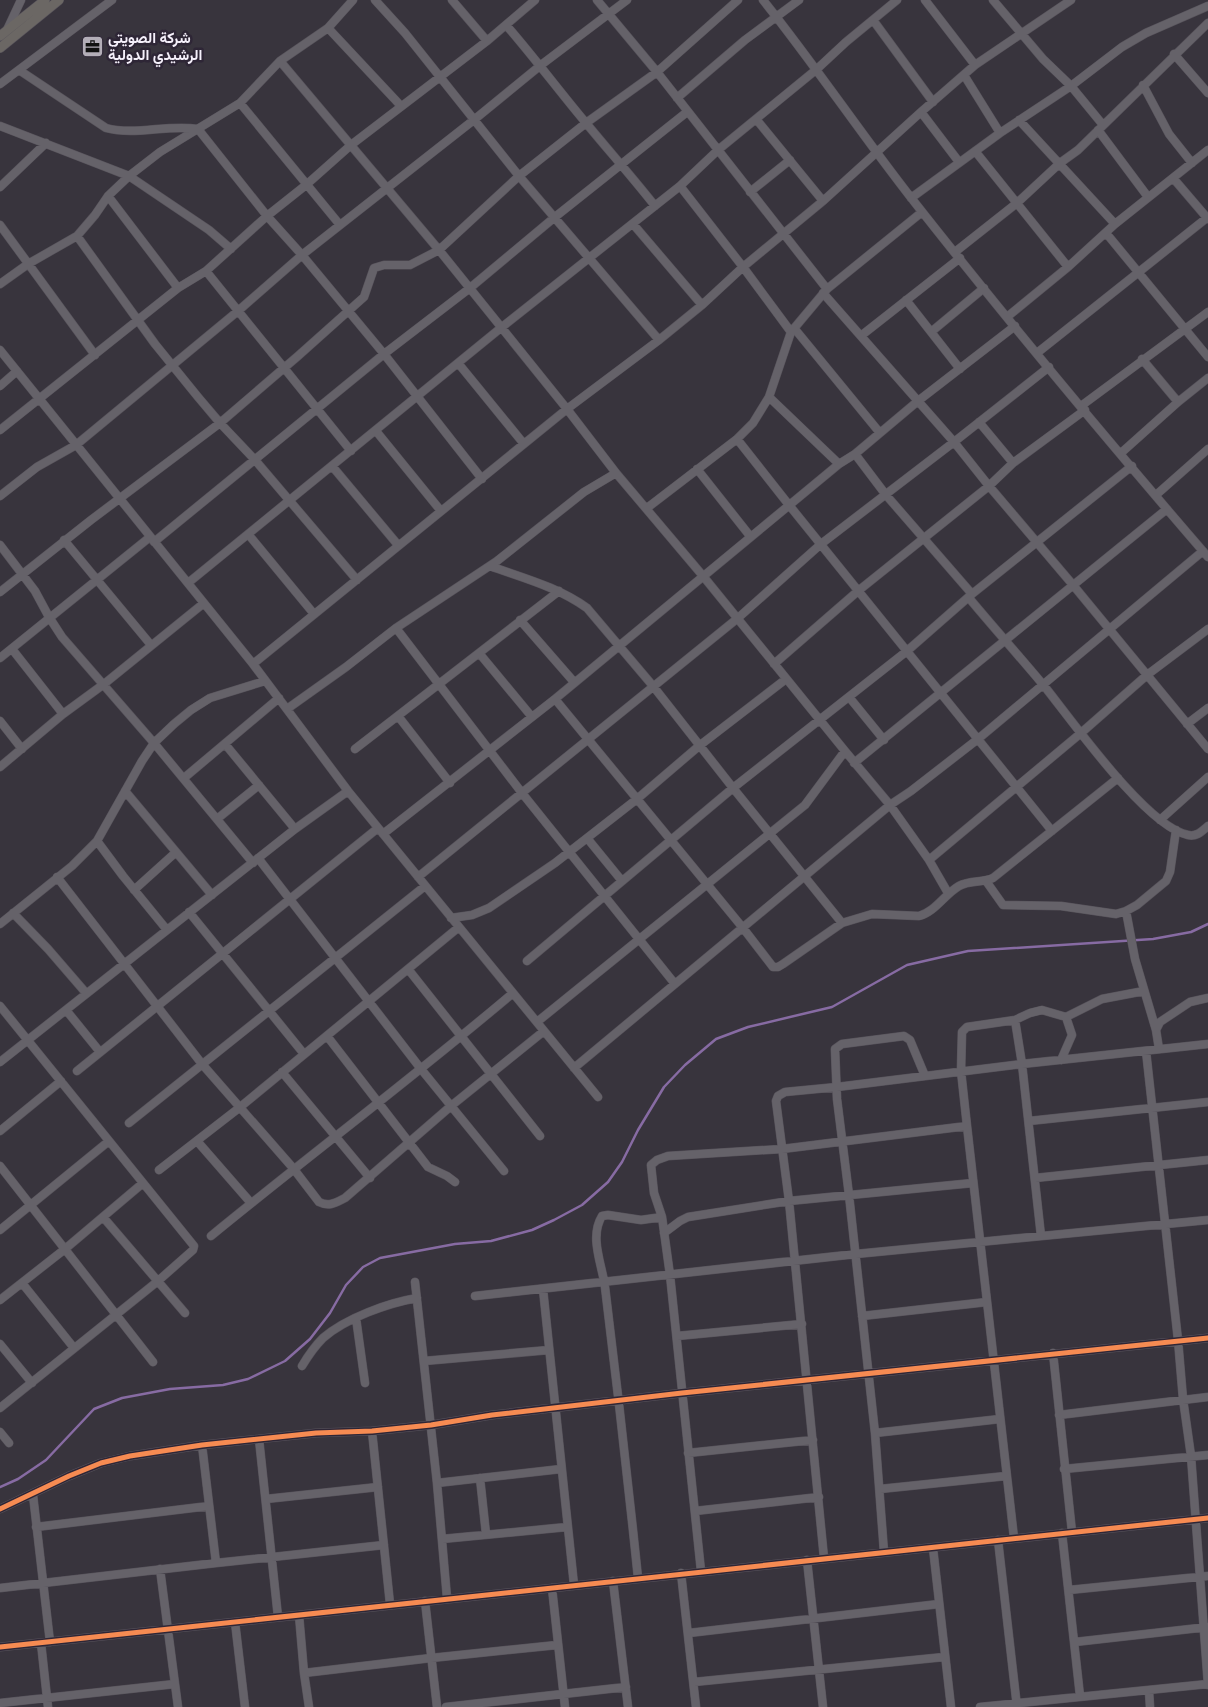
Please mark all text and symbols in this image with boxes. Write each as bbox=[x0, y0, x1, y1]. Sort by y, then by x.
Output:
place label: شركة الصويتي الرشيدي الدولية bbox=[108, 29, 202, 68]
office icon: شركة الصويتي الرشيدي الدولية bbox=[80, 35, 104, 59]

